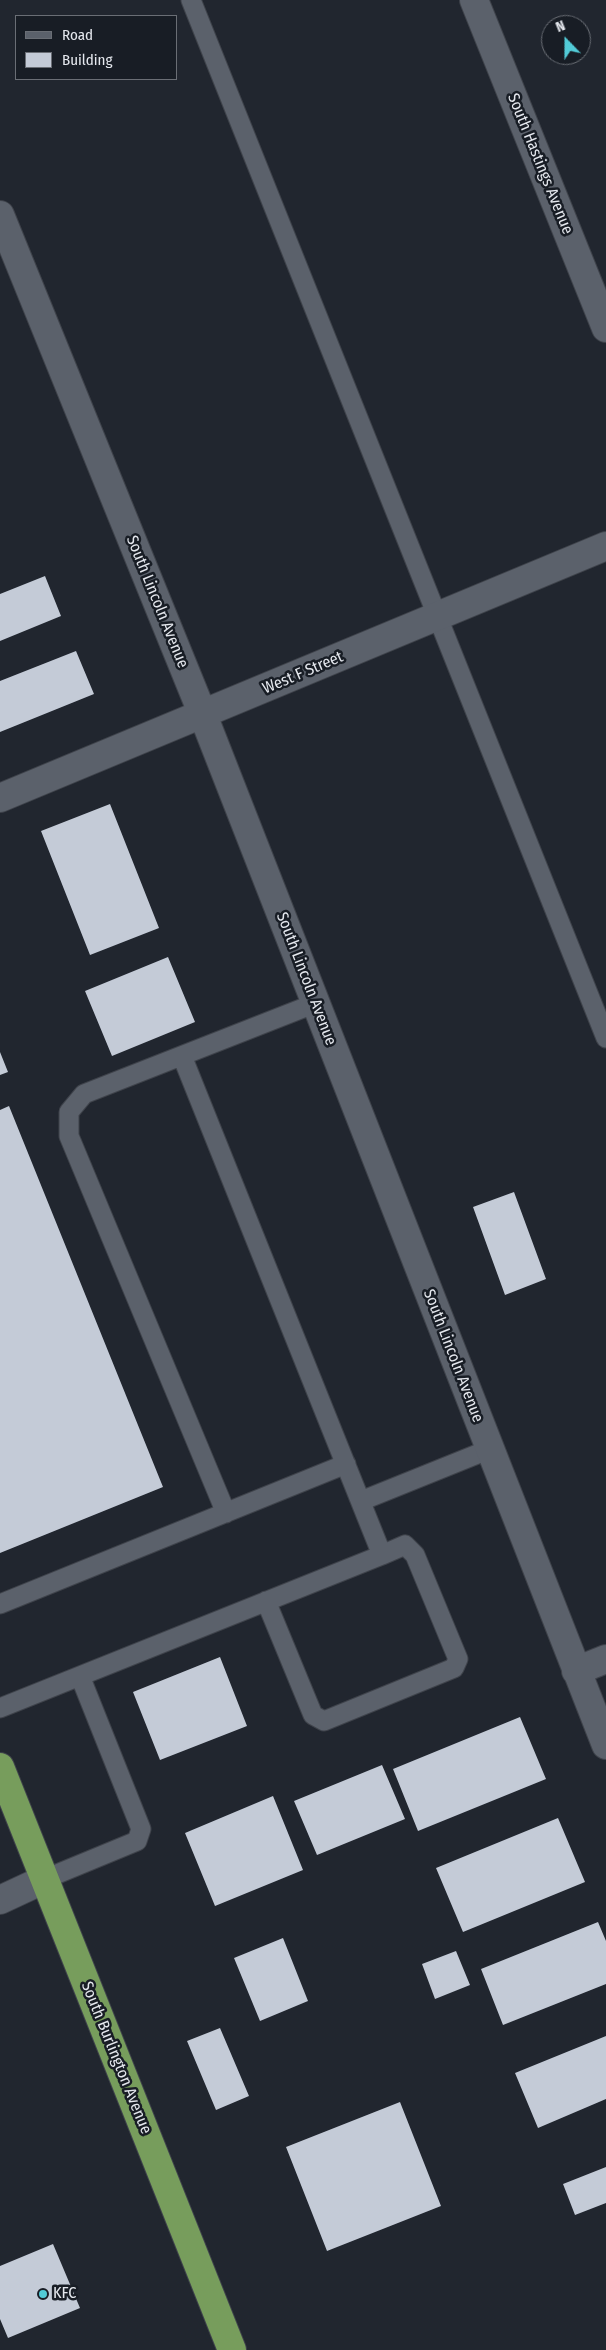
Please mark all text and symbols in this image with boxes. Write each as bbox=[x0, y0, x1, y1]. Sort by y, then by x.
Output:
legend bbox=[15, 15, 178, 80]
north arrow bbox=[541, 15, 591, 65]
text: N bbox=[553, 17, 568, 36]
text: Road bbox=[62, 26, 93, 44]
text: Building bbox=[62, 51, 113, 69]
street label: South Hastings Avenue bbox=[503, 91, 577, 237]
street label: South Lincoln Avenue bbox=[122, 533, 192, 671]
street label: West F Street bbox=[260, 647, 346, 699]
street label: South Lincoln Avenue bbox=[272, 910, 340, 1048]
street label: South Lincoln Avenue bbox=[419, 1287, 487, 1425]
street label: South Burlington Avenue bbox=[77, 1979, 155, 2137]
place label: KFC bbox=[53, 2284, 76, 2304]
marker: KFC bbox=[37, 2288, 49, 2300]

